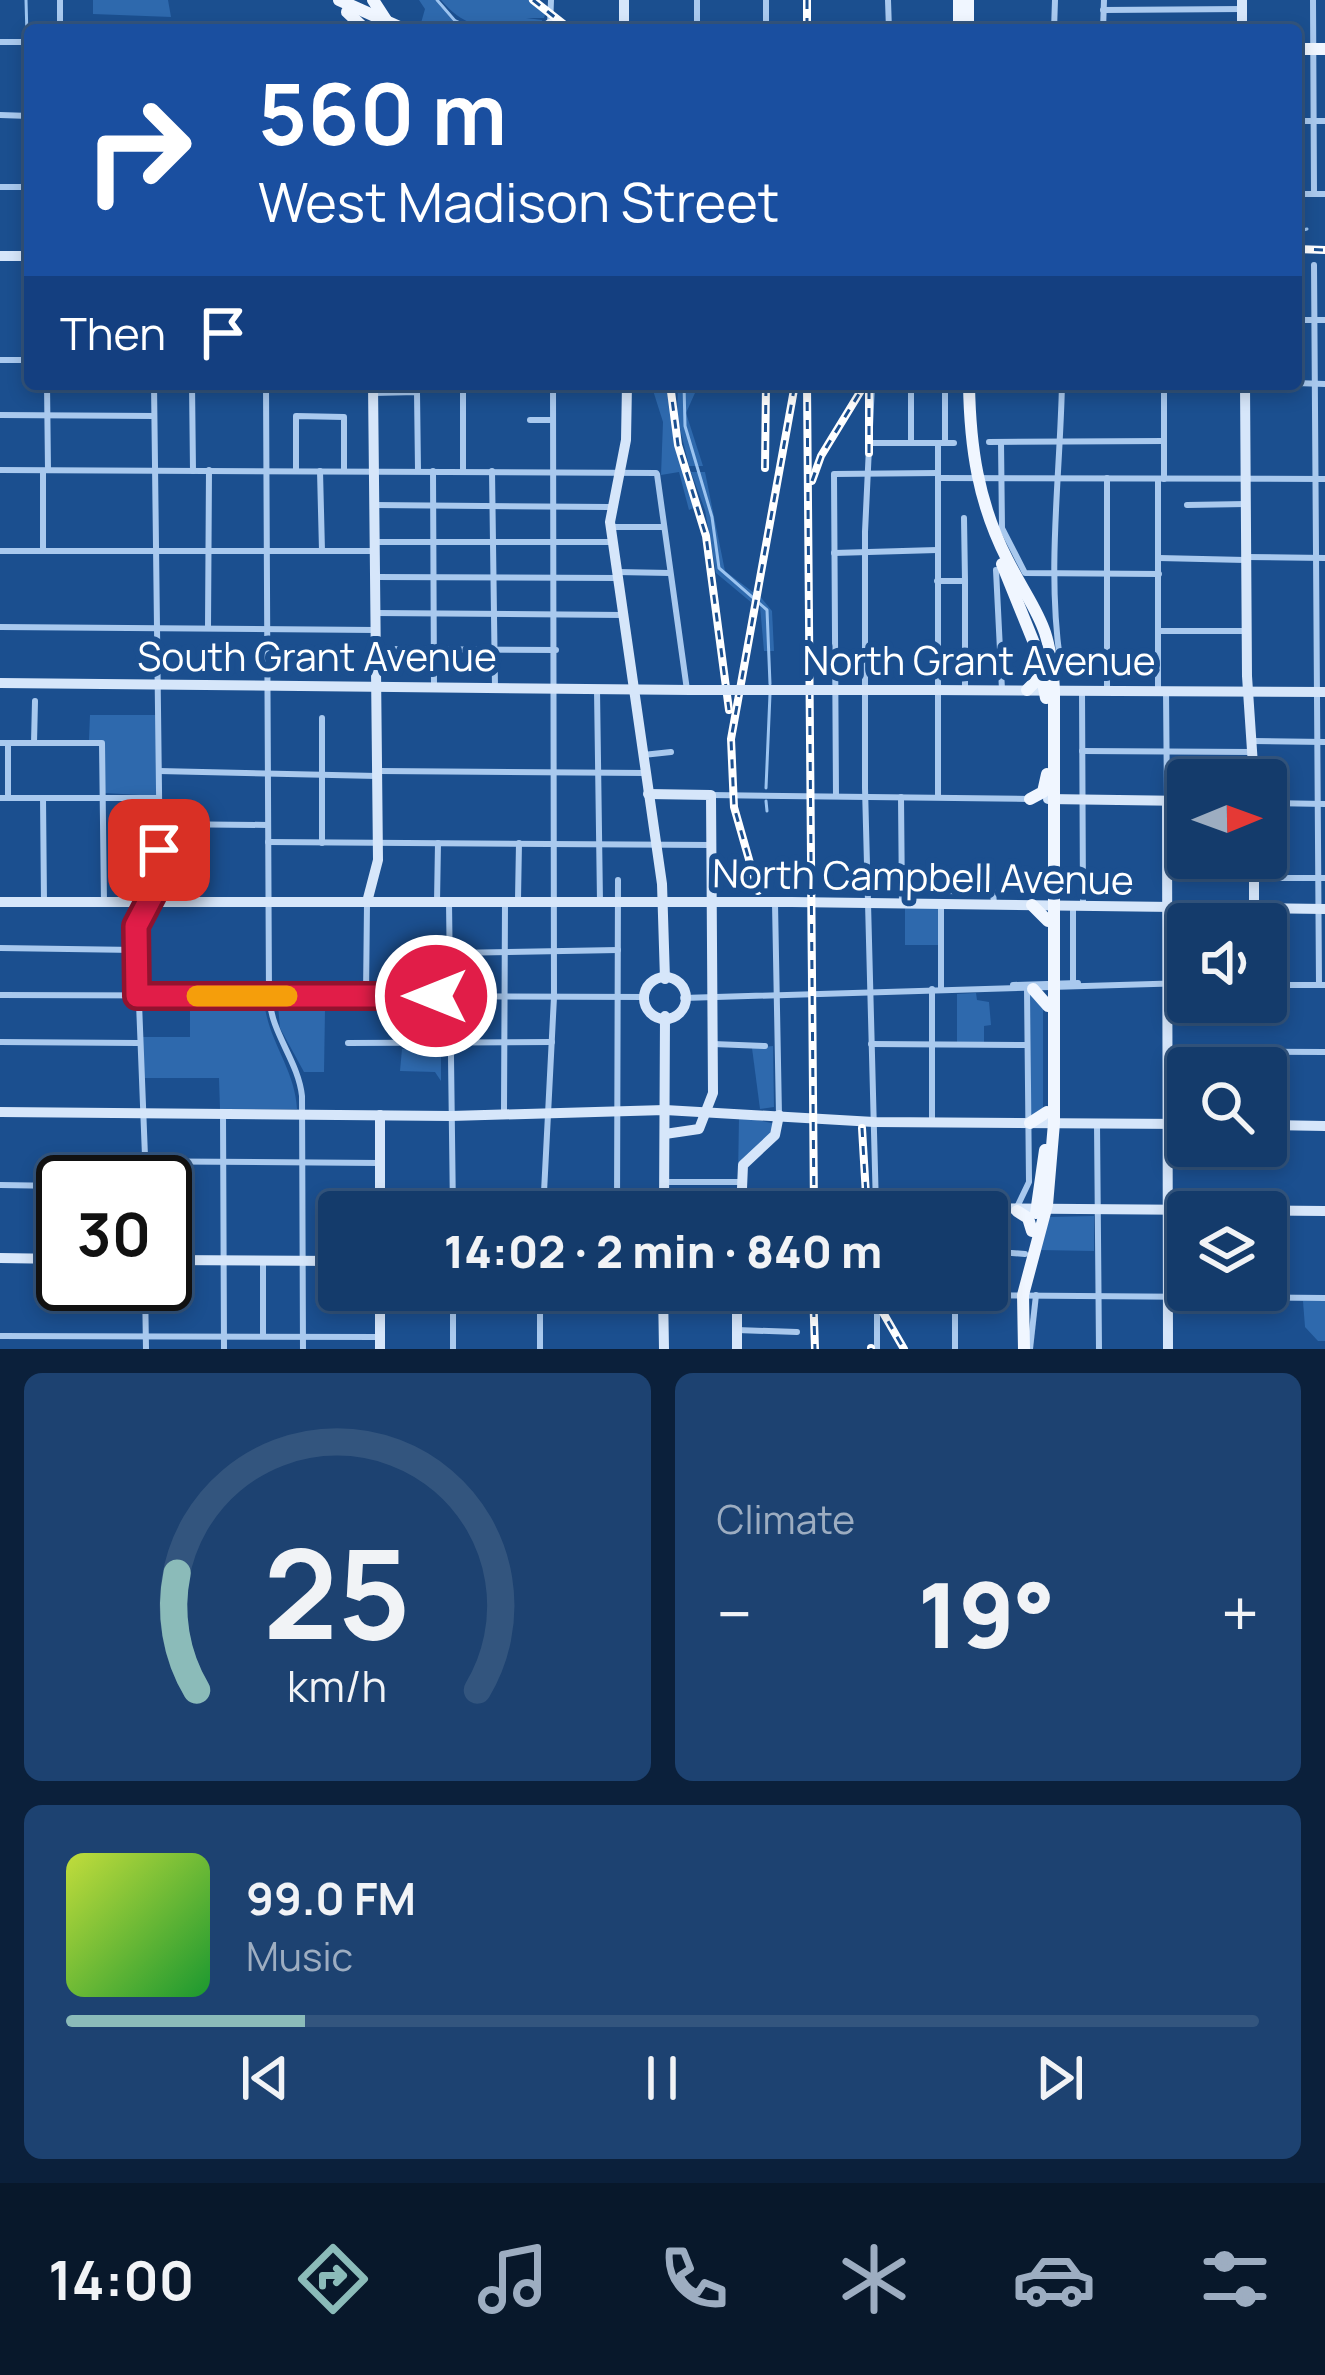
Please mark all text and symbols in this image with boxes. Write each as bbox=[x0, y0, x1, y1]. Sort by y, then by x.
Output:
text: 560 m bbox=[258, 55, 507, 170]
icon: right bbox=[60, 72, 216, 228]
text: West Madison Street bbox=[258, 164, 779, 238]
icon: arrive bbox=[190, 300, 256, 366]
text: Then bbox=[60, 302, 166, 364]
street label: South Grant Avenue bbox=[137, 629, 497, 683]
street label: North Grant Avenue bbox=[803, 633, 1155, 687]
north arrow bbox=[1167, 759, 1287, 879]
map controls bbox=[1167, 759, 1287, 1311]
pin bbox=[108, 799, 210, 901]
icon: arrive bbox=[126, 817, 192, 883]
street label: North Campbell Avenue bbox=[712, 845, 1134, 907]
button: sound bbox=[1167, 903, 1287, 1023]
position arrow bbox=[373, 933, 499, 1059]
button: search bbox=[1167, 1047, 1287, 1167]
speed limit sign: 30 bbox=[36, 1155, 192, 1311]
button: layers bbox=[1167, 1191, 1287, 1311]
text: 14:02 · 2 min · 840 m bbox=[444, 1220, 882, 1282]
text: Climate bbox=[717, 1492, 855, 1546]
text: 25 bbox=[264, 1506, 411, 1676]
text: 19° bbox=[918, 1552, 1055, 1675]
text: − bbox=[717, 1568, 752, 1658]
text: + bbox=[1221, 1568, 1259, 1658]
text: km/h bbox=[287, 1656, 387, 1715]
text: 99.0 FM bbox=[246, 1867, 416, 1929]
text: Music bbox=[246, 1929, 353, 1983]
icon: previous bbox=[232, 2045, 298, 2111]
icon: pause bbox=[629, 2045, 695, 2111]
icon: next bbox=[1027, 2045, 1093, 2111]
icon: directions bbox=[291, 2237, 375, 2321]
icon: music bbox=[471, 2237, 555, 2321]
icon: phone bbox=[652, 2237, 736, 2321]
icon: climate bbox=[832, 2237, 916, 2321]
icon: car bbox=[1012, 2237, 1096, 2321]
icon: filters bbox=[1193, 2237, 1277, 2321]
text: 14:00 bbox=[48, 2242, 194, 2316]

